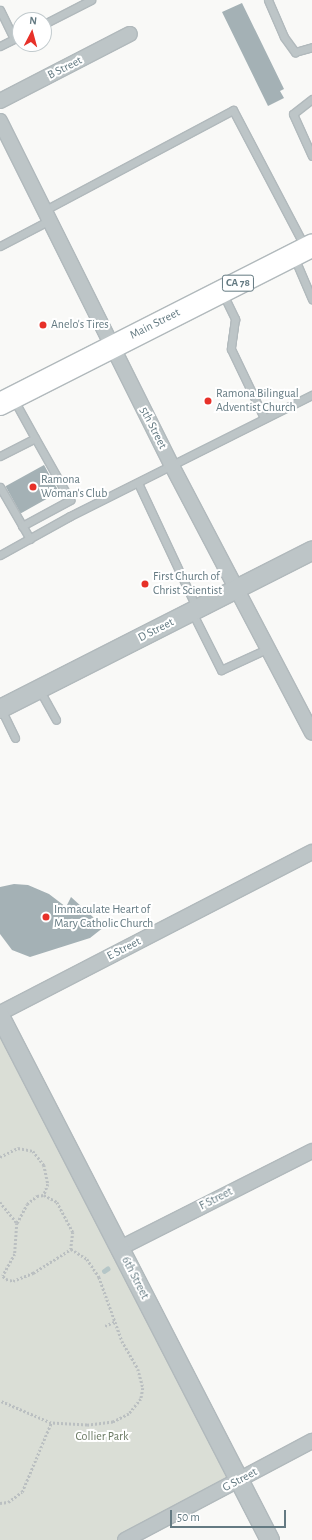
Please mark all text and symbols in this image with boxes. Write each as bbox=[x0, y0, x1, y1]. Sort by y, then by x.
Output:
north arrow bbox=[12, 12, 52, 52]
text: N bbox=[29, 15, 38, 26]
street label: B Street bbox=[45, 53, 85, 83]
road number: CA 78 bbox=[221, 274, 255, 292]
street label: Main Street bbox=[128, 305, 182, 343]
place label: Anelo's Tires bbox=[51, 318, 109, 332]
marker: Anelo's Tires bbox=[38, 320, 48, 330]
place label: Ramona Bilingual Adventist Church bbox=[216, 387, 299, 415]
marker: Ramona Bilingual Adventist Church bbox=[203, 396, 213, 406]
street label: 5th Street bbox=[136, 405, 170, 451]
place label: Ramona Woman's Club bbox=[41, 473, 107, 501]
marker: Ramona Woman's Club bbox=[28, 482, 38, 492]
place label: First Church of Christ Scientist bbox=[153, 570, 222, 598]
marker: First Church of Christ Scientist bbox=[140, 579, 150, 589]
street label: D Street bbox=[136, 615, 176, 645]
place label: Immaculate Heart of Mary Catholic Church bbox=[54, 903, 153, 931]
marker: Immaculate Heart of Mary Catholic Church bbox=[41, 912, 51, 922]
street label: E Street bbox=[105, 934, 143, 964]
street label: F Street bbox=[197, 1185, 235, 1213]
street label: 6th Street bbox=[118, 1254, 152, 1302]
park label: Collier Park bbox=[76, 1430, 128, 1444]
street label: G Street bbox=[220, 1465, 260, 1495]
scale bar bbox=[172, 1502, 288, 1528]
text: 50 m bbox=[177, 1511, 200, 1523]

